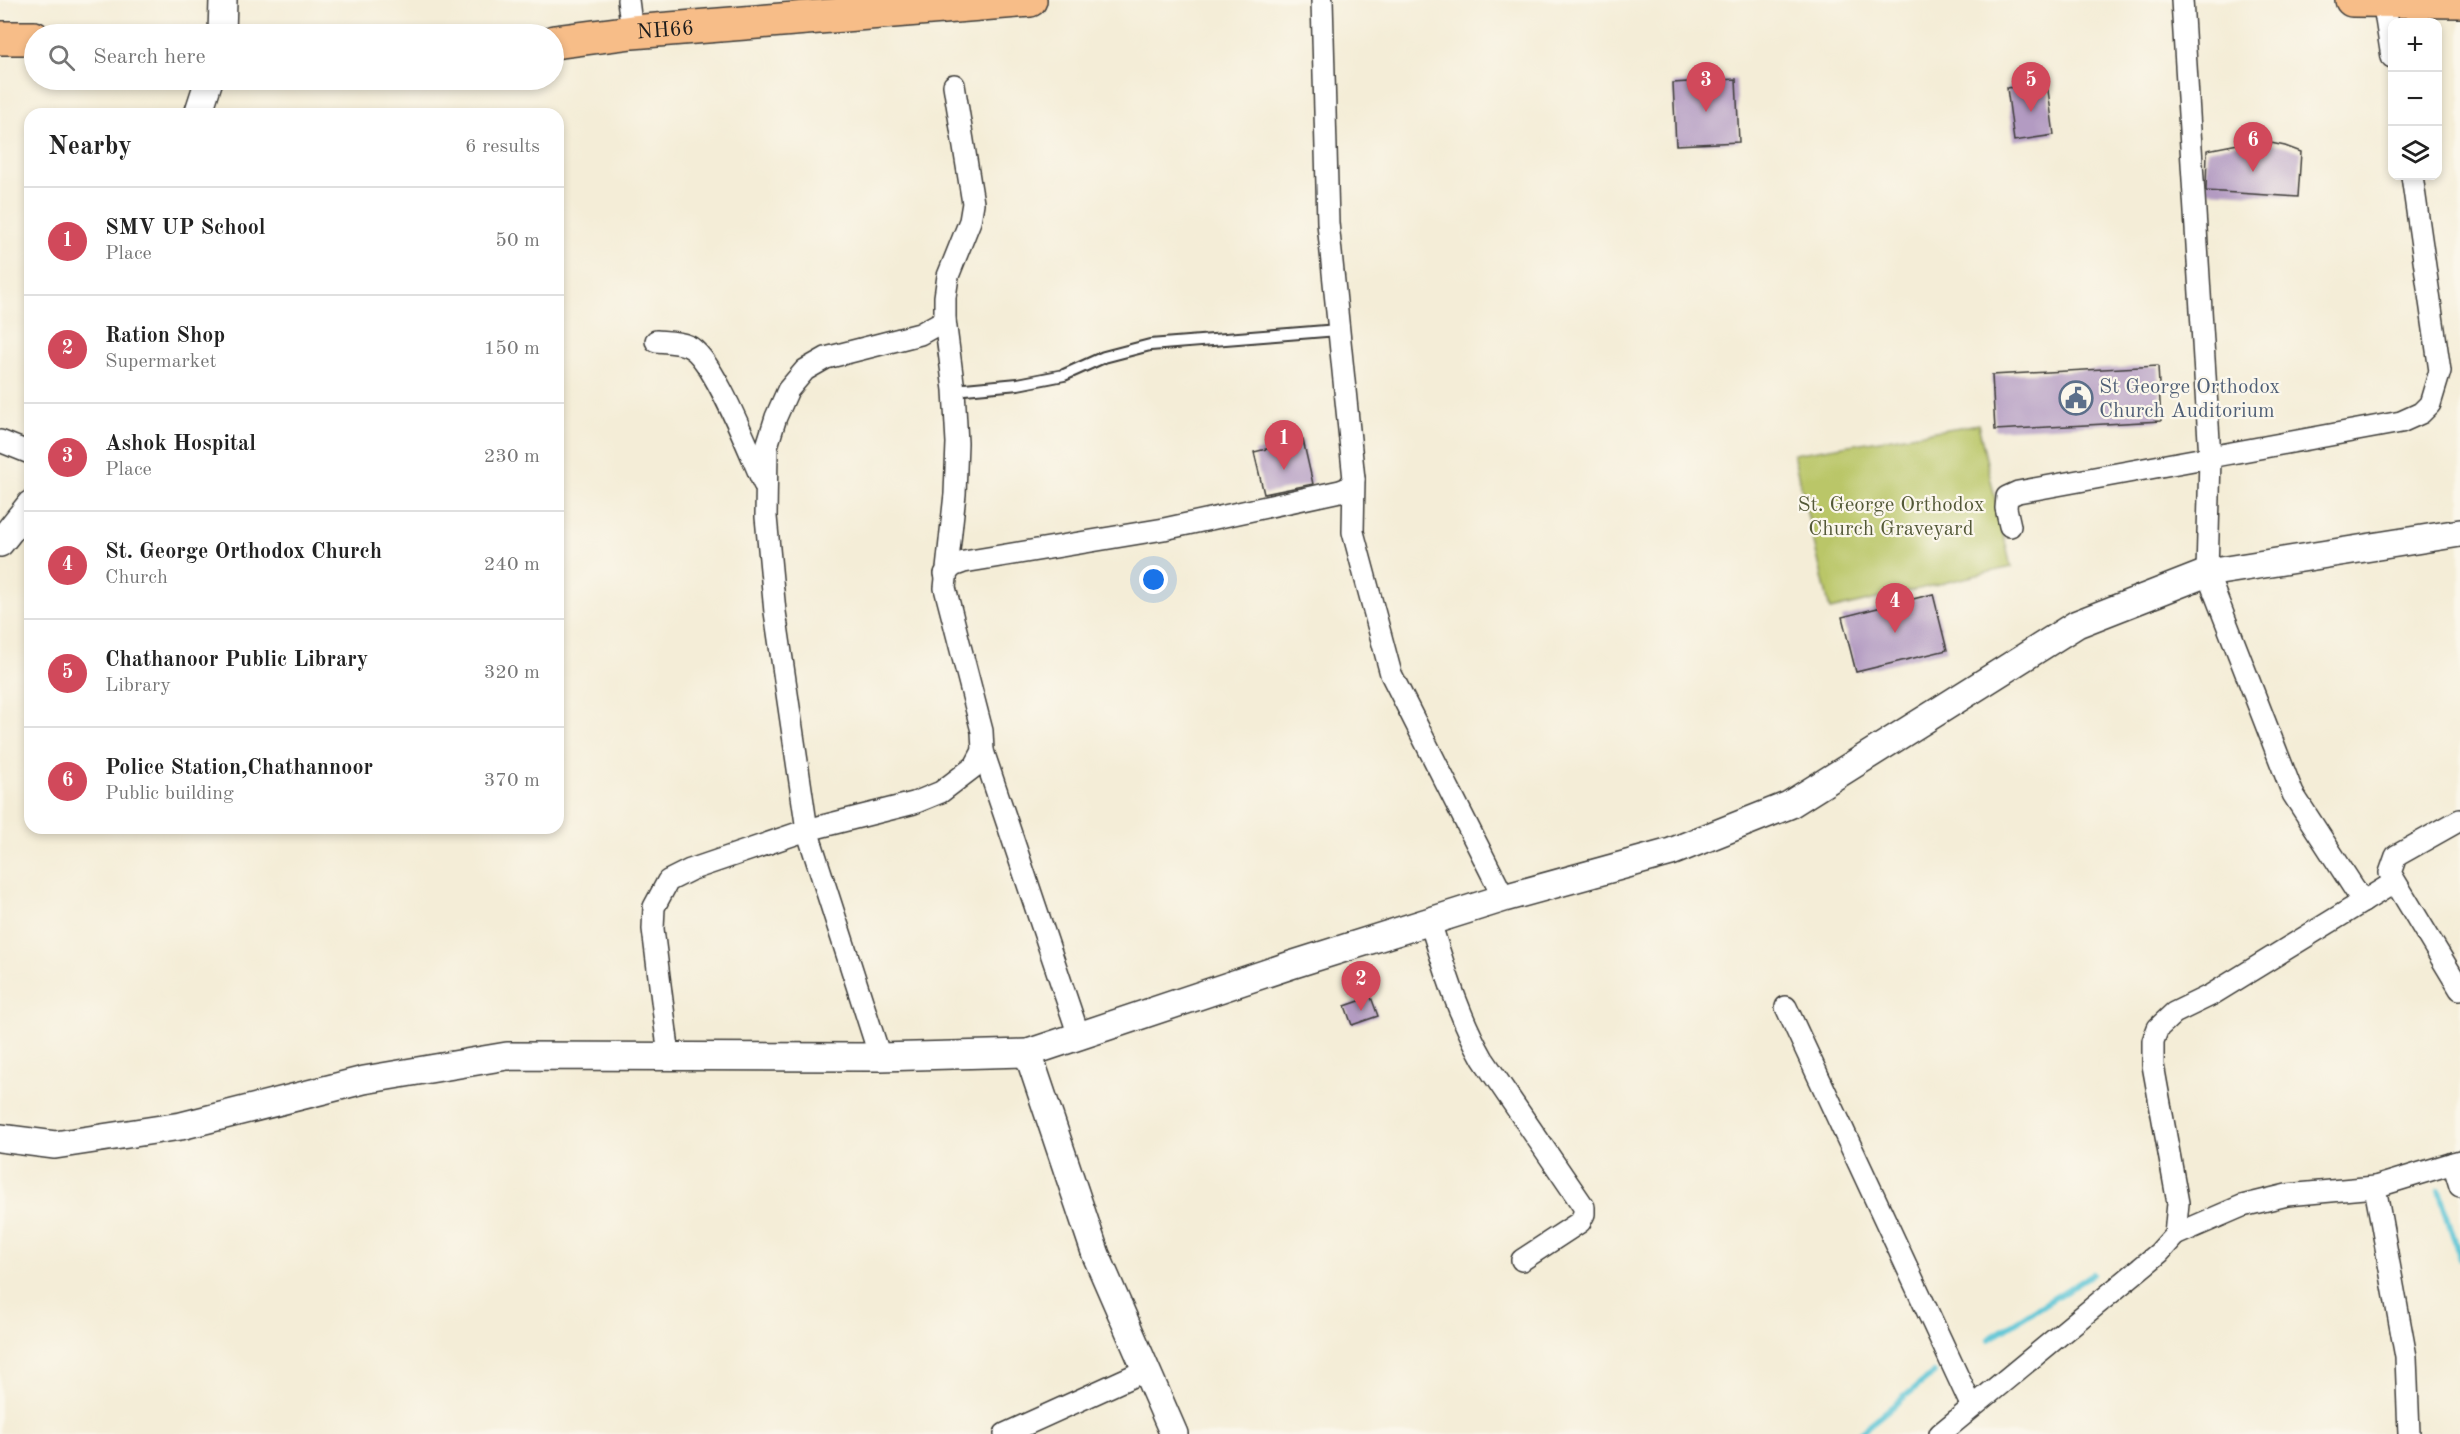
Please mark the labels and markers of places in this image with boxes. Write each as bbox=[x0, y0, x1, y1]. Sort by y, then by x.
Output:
pin: 3 bbox=[1686, 63, 1726, 112]
pin: 5 bbox=[2012, 63, 2050, 112]
pin: 6 bbox=[2234, 122, 2272, 172]
place label: St George Orthodox Church Auditorium bbox=[2099, 377, 2280, 422]
public building icon: St George Orthodox Church Auditorium bbox=[2058, 380, 2094, 416]
pin: 1 bbox=[1264, 420, 1304, 470]
pin: 4 bbox=[1876, 584, 1914, 633]
pin: 2 bbox=[1342, 962, 1380, 1011]

